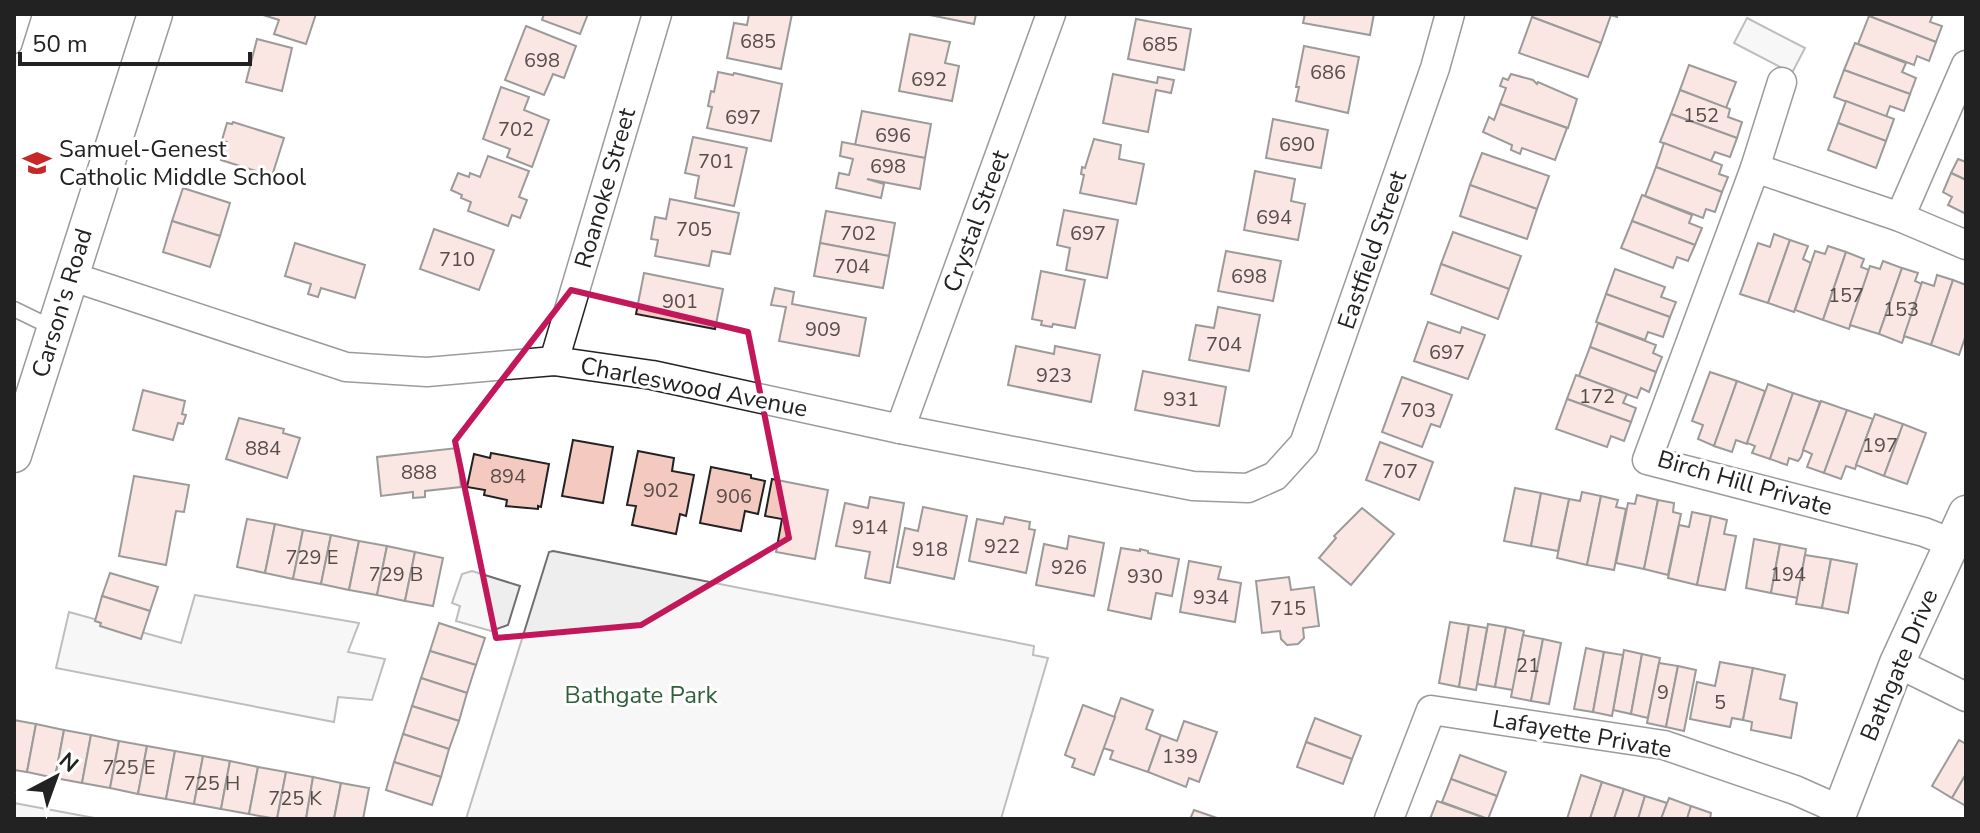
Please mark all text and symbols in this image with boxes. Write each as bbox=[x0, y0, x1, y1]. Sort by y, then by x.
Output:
scale bar bbox=[20, 16, 250, 66]
text: 50 m bbox=[32, 28, 88, 60]
house number: 685 bbox=[740, 28, 776, 55]
house number: 685 bbox=[1142, 31, 1178, 58]
house number: 698 bbox=[524, 47, 560, 74]
house number: 686 bbox=[1310, 59, 1346, 86]
house number: 692 bbox=[911, 66, 947, 93]
house number: 152 bbox=[1683, 102, 1719, 129]
street label: Roanoke Street bbox=[567, 104, 643, 272]
house number: 697 bbox=[725, 104, 761, 131]
house number: 702 bbox=[498, 116, 534, 143]
house number: 696 bbox=[875, 122, 911, 149]
house number: 690 bbox=[1279, 131, 1315, 158]
place label: Samuel-Genest Catholic Middle School bbox=[59, 133, 306, 193]
street label: Crystal Street bbox=[936, 145, 1017, 296]
school or university icon: Samuel-Genest Catholic Middle School bbox=[22, 148, 52, 178]
house number: 701 bbox=[698, 148, 734, 175]
house number: 698 bbox=[870, 153, 906, 180]
street label: Eastfield Street bbox=[1330, 166, 1414, 333]
house number: 694 bbox=[1256, 204, 1292, 231]
house number: 705 bbox=[676, 216, 712, 243]
house number: 702 bbox=[840, 220, 876, 247]
house number: 697 bbox=[1070, 220, 1106, 247]
street label: Carson's Road bbox=[24, 225, 100, 381]
house number: 710 bbox=[439, 246, 475, 273]
house number: 704 bbox=[834, 253, 870, 280]
house number: 698 bbox=[1231, 263, 1267, 290]
house number: 157 bbox=[1828, 282, 1864, 309]
house number: 901 bbox=[662, 288, 698, 315]
house number: 153 bbox=[1883, 296, 1919, 323]
house number: 909 bbox=[805, 316, 841, 343]
house number: 704 bbox=[1206, 331, 1242, 358]
house number: 697 bbox=[1429, 339, 1465, 366]
street label: Charleswood Avenue bbox=[578, 349, 810, 425]
house number: 923 bbox=[1036, 362, 1072, 389]
house number: 172 bbox=[1579, 383, 1615, 410]
house number: 931 bbox=[1163, 386, 1199, 413]
house number: 703 bbox=[1400, 397, 1436, 424]
house number: 197 bbox=[1862, 432, 1898, 459]
house number: 884 bbox=[245, 435, 281, 462]
street label: Birch Hill Private bbox=[1654, 443, 1836, 523]
house number: 707 bbox=[1382, 458, 1418, 485]
house number: 888 bbox=[401, 459, 437, 486]
house number: 894 bbox=[490, 463, 526, 490]
house number: 902 bbox=[643, 477, 679, 504]
house number: 906 bbox=[716, 483, 752, 510]
house number: 914 bbox=[852, 514, 888, 541]
house number: 922 bbox=[984, 533, 1020, 560]
house number: 918 bbox=[912, 536, 948, 563]
house number: 729 E bbox=[286, 544, 338, 571]
house number: 926 bbox=[1051, 554, 1087, 581]
house number: 729 B bbox=[369, 561, 423, 588]
house number: 194 bbox=[1770, 561, 1806, 588]
house number: 930 bbox=[1127, 563, 1163, 590]
house number: 934 bbox=[1193, 584, 1229, 611]
street label: Bathgate Drive bbox=[1853, 584, 1945, 746]
house number: 715 bbox=[1270, 595, 1306, 622]
house number: 21 bbox=[1516, 652, 1540, 679]
park label: Bathgate Park bbox=[565, 679, 718, 711]
house number: 9 bbox=[1657, 679, 1669, 706]
house number: 5 bbox=[1714, 689, 1726, 716]
street label: Lafayette Private bbox=[1490, 702, 1674, 766]
north arrow bbox=[16, 737, 96, 817]
house number: 139 bbox=[1162, 743, 1198, 770]
text: N bbox=[52, 746, 85, 779]
house number: 725 E bbox=[103, 754, 155, 781]
house number: 725 H bbox=[184, 770, 240, 797]
house number: 725 K bbox=[268, 785, 322, 812]

